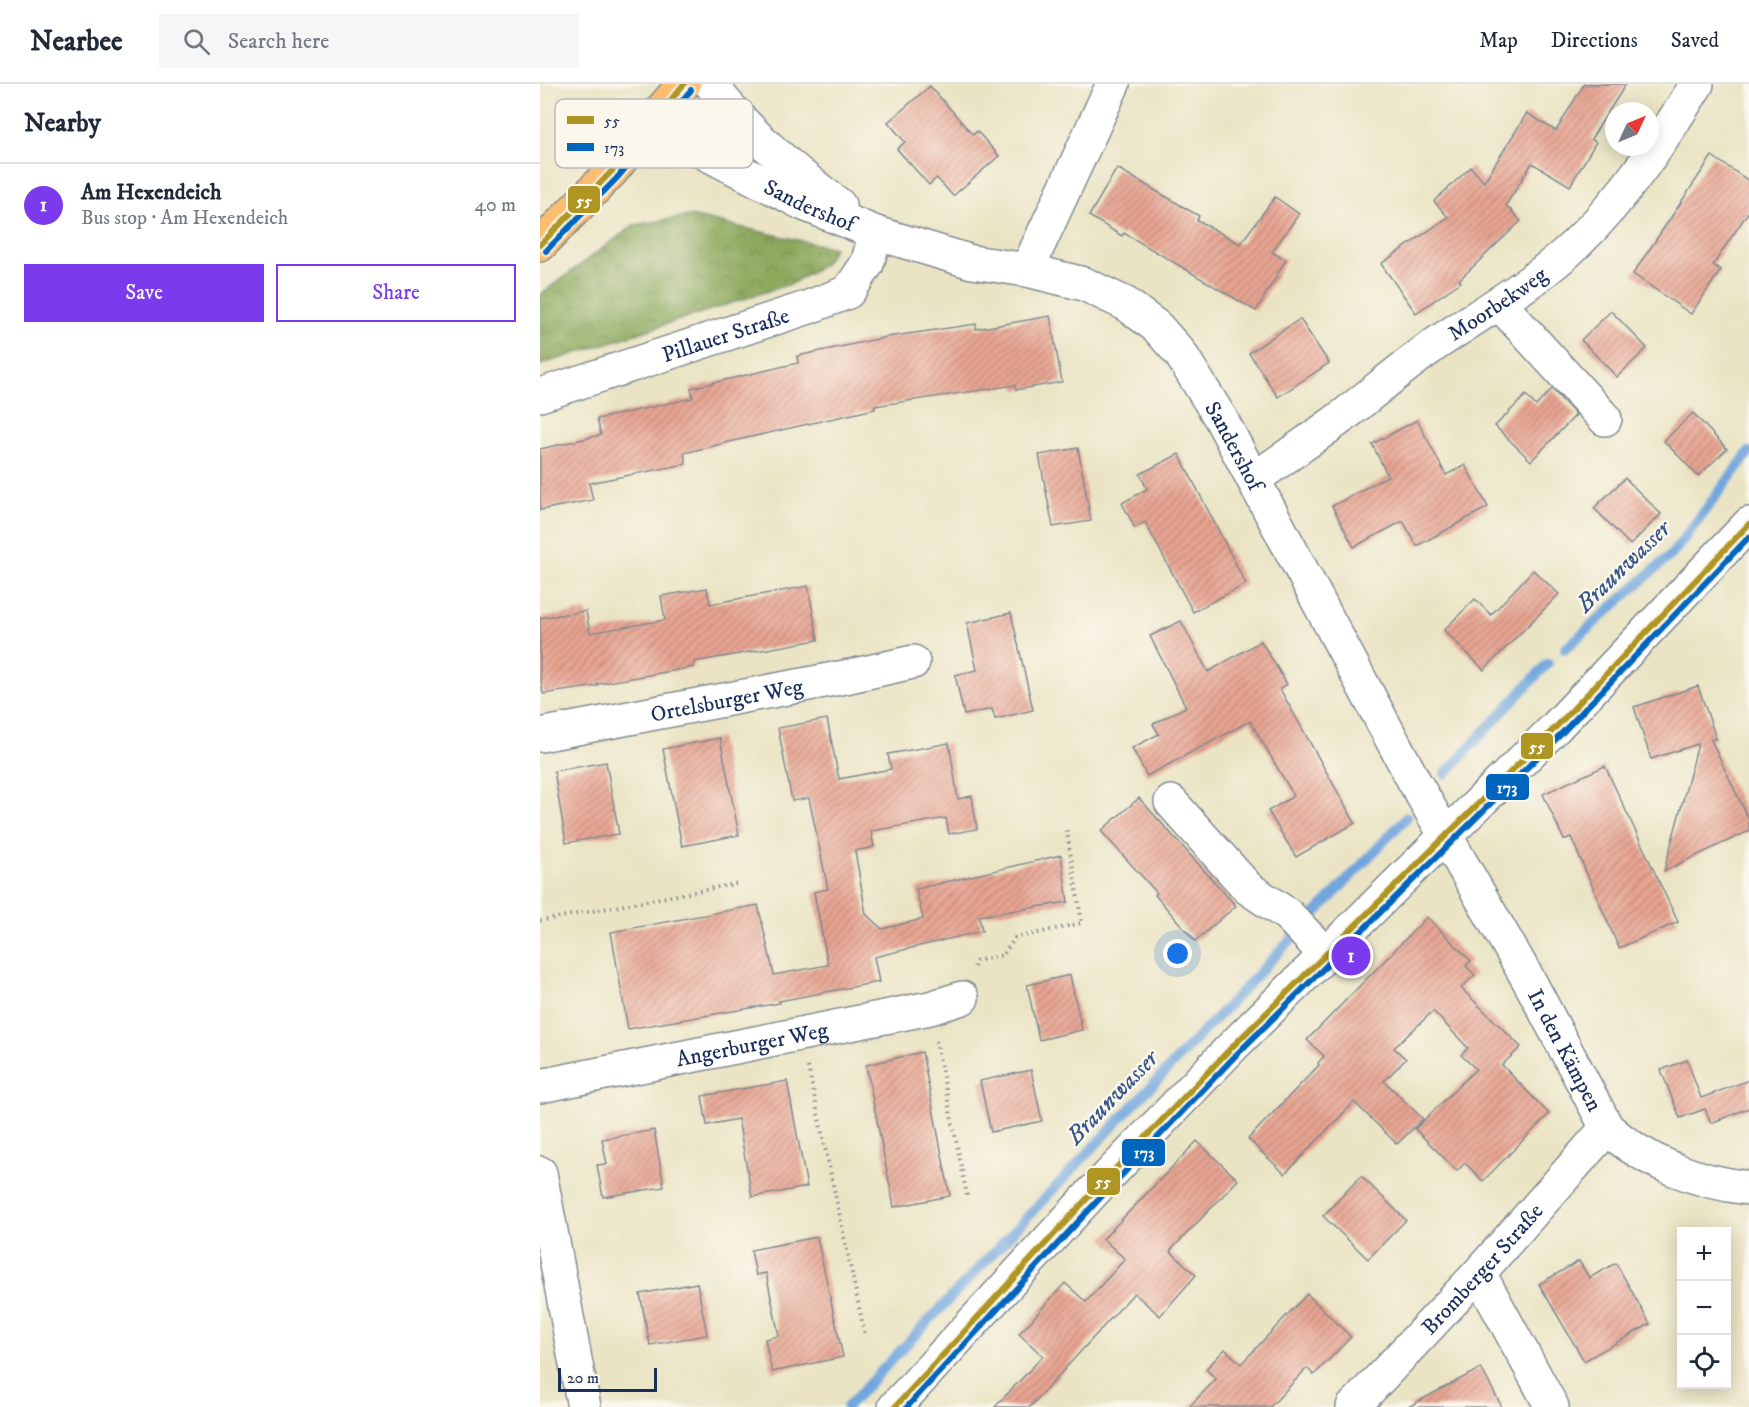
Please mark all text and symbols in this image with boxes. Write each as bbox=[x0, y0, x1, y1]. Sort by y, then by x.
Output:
search box bbox=[159, 14, 579, 68]
text: Nearbee bbox=[30, 24, 123, 59]
icon: search bbox=[180, 25, 213, 58]
text: Search here bbox=[228, 28, 329, 55]
text: Map bbox=[1479, 28, 1518, 54]
text: Directions bbox=[1551, 28, 1638, 54]
text: Saved bbox=[1671, 28, 1719, 54]
legend bbox=[555, 99, 753, 168]
north arrow bbox=[1605, 102, 1659, 156]
text: Nearby bbox=[24, 107, 101, 140]
text: 55 bbox=[604, 111, 620, 131]
text: 173 bbox=[604, 138, 624, 158]
street label: Sandershof bbox=[759, 174, 862, 240]
text: Am Hexendeich bbox=[81, 179, 222, 206]
line badge: 55 bbox=[567, 185, 601, 214]
text: 55 bbox=[575, 191, 592, 211]
text: 1 bbox=[40, 193, 47, 218]
text: 40 m bbox=[474, 193, 516, 218]
text: Bus stop · Am Hexendeich bbox=[81, 206, 288, 231]
street label: Moorbekweg bbox=[1443, 261, 1553, 347]
button: Save bbox=[24, 264, 264, 322]
button: Share bbox=[276, 264, 516, 322]
street label: Pillauer Straße bbox=[659, 302, 793, 369]
street label: Sandershof bbox=[1198, 397, 1270, 499]
water label: Braunwasser bbox=[1570, 513, 1679, 620]
street label: Ortelsburger Weg bbox=[648, 673, 806, 729]
line badge: 55 bbox=[1520, 732, 1554, 760]
text: 55 bbox=[1528, 737, 1545, 757]
line badge: 173 bbox=[1485, 773, 1530, 801]
text: 173 bbox=[1497, 778, 1517, 798]
pin: 1 bbox=[1332, 934, 1370, 978]
your location bbox=[1163, 939, 1192, 968]
street label: In den Kämpen bbox=[1521, 985, 1608, 1117]
street label: Angerburger Weg bbox=[674, 1017, 831, 1073]
water label: Braunwasser bbox=[1060, 1043, 1167, 1152]
line badge: 173 bbox=[1121, 1138, 1166, 1167]
text: 173 bbox=[1134, 1143, 1154, 1163]
line badge: 55 bbox=[1086, 1167, 1121, 1196]
text: 55 bbox=[1094, 1172, 1111, 1192]
street label: Bromberger Straße bbox=[1416, 1198, 1549, 1341]
map controls bbox=[1677, 1227, 1731, 1389]
button: + bbox=[1677, 1227, 1731, 1281]
button: − bbox=[1677, 1281, 1731, 1335]
button: locate bbox=[1677, 1335, 1731, 1389]
scale bar bbox=[558, 1365, 657, 1392]
text: 20 m bbox=[567, 1368, 599, 1388]

